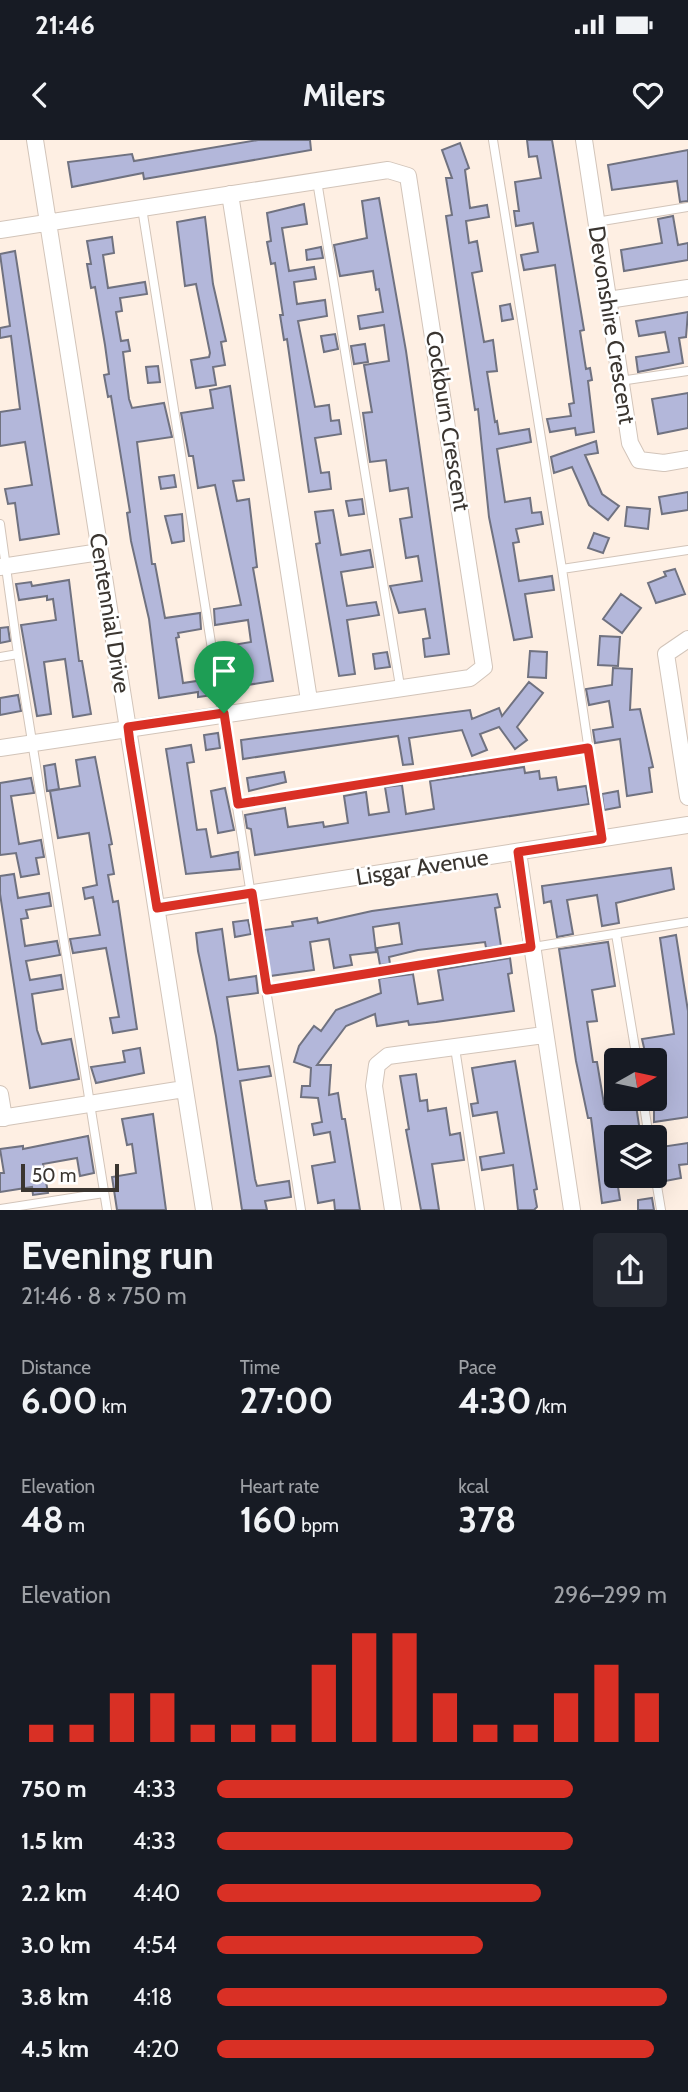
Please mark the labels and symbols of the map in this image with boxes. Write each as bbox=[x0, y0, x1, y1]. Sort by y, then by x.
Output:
street label: Devonshire Crescent bbox=[582, 224, 642, 426]
street label: Cockburn Crescent bbox=[420, 329, 476, 513]
street label: Centennial Drive bbox=[84, 531, 136, 695]
pin bbox=[194, 641, 254, 713]
street label: Lisgar Avenue bbox=[354, 843, 490, 891]
north arrow bbox=[604, 1048, 667, 1111]
scale bar bbox=[21, 1161, 119, 1193]

